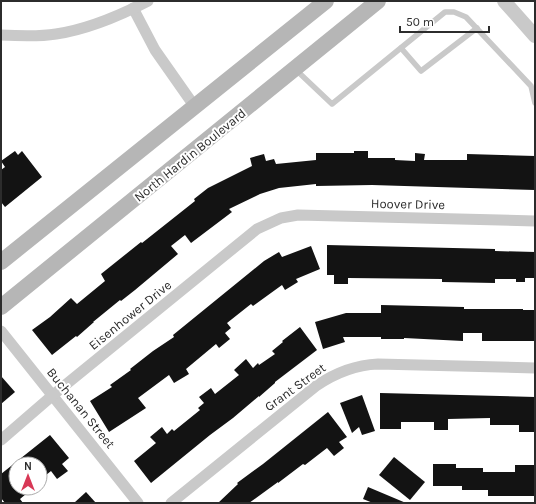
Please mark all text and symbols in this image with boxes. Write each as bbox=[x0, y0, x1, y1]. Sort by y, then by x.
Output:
scale bar bbox=[400, 8, 489, 34]
text: 50 m bbox=[406, 15, 434, 29]
street label: North Hardin Boulevard bbox=[131, 105, 249, 205]
street label: Hoover Drive bbox=[371, 196, 446, 212]
street label: Eisenhower Drive bbox=[86, 277, 174, 353]
street label: Grant Street bbox=[262, 360, 329, 414]
street label: Buchanan Street bbox=[44, 365, 118, 451]
north arrow bbox=[8, 456, 48, 496]
text: N bbox=[24, 460, 32, 473]

